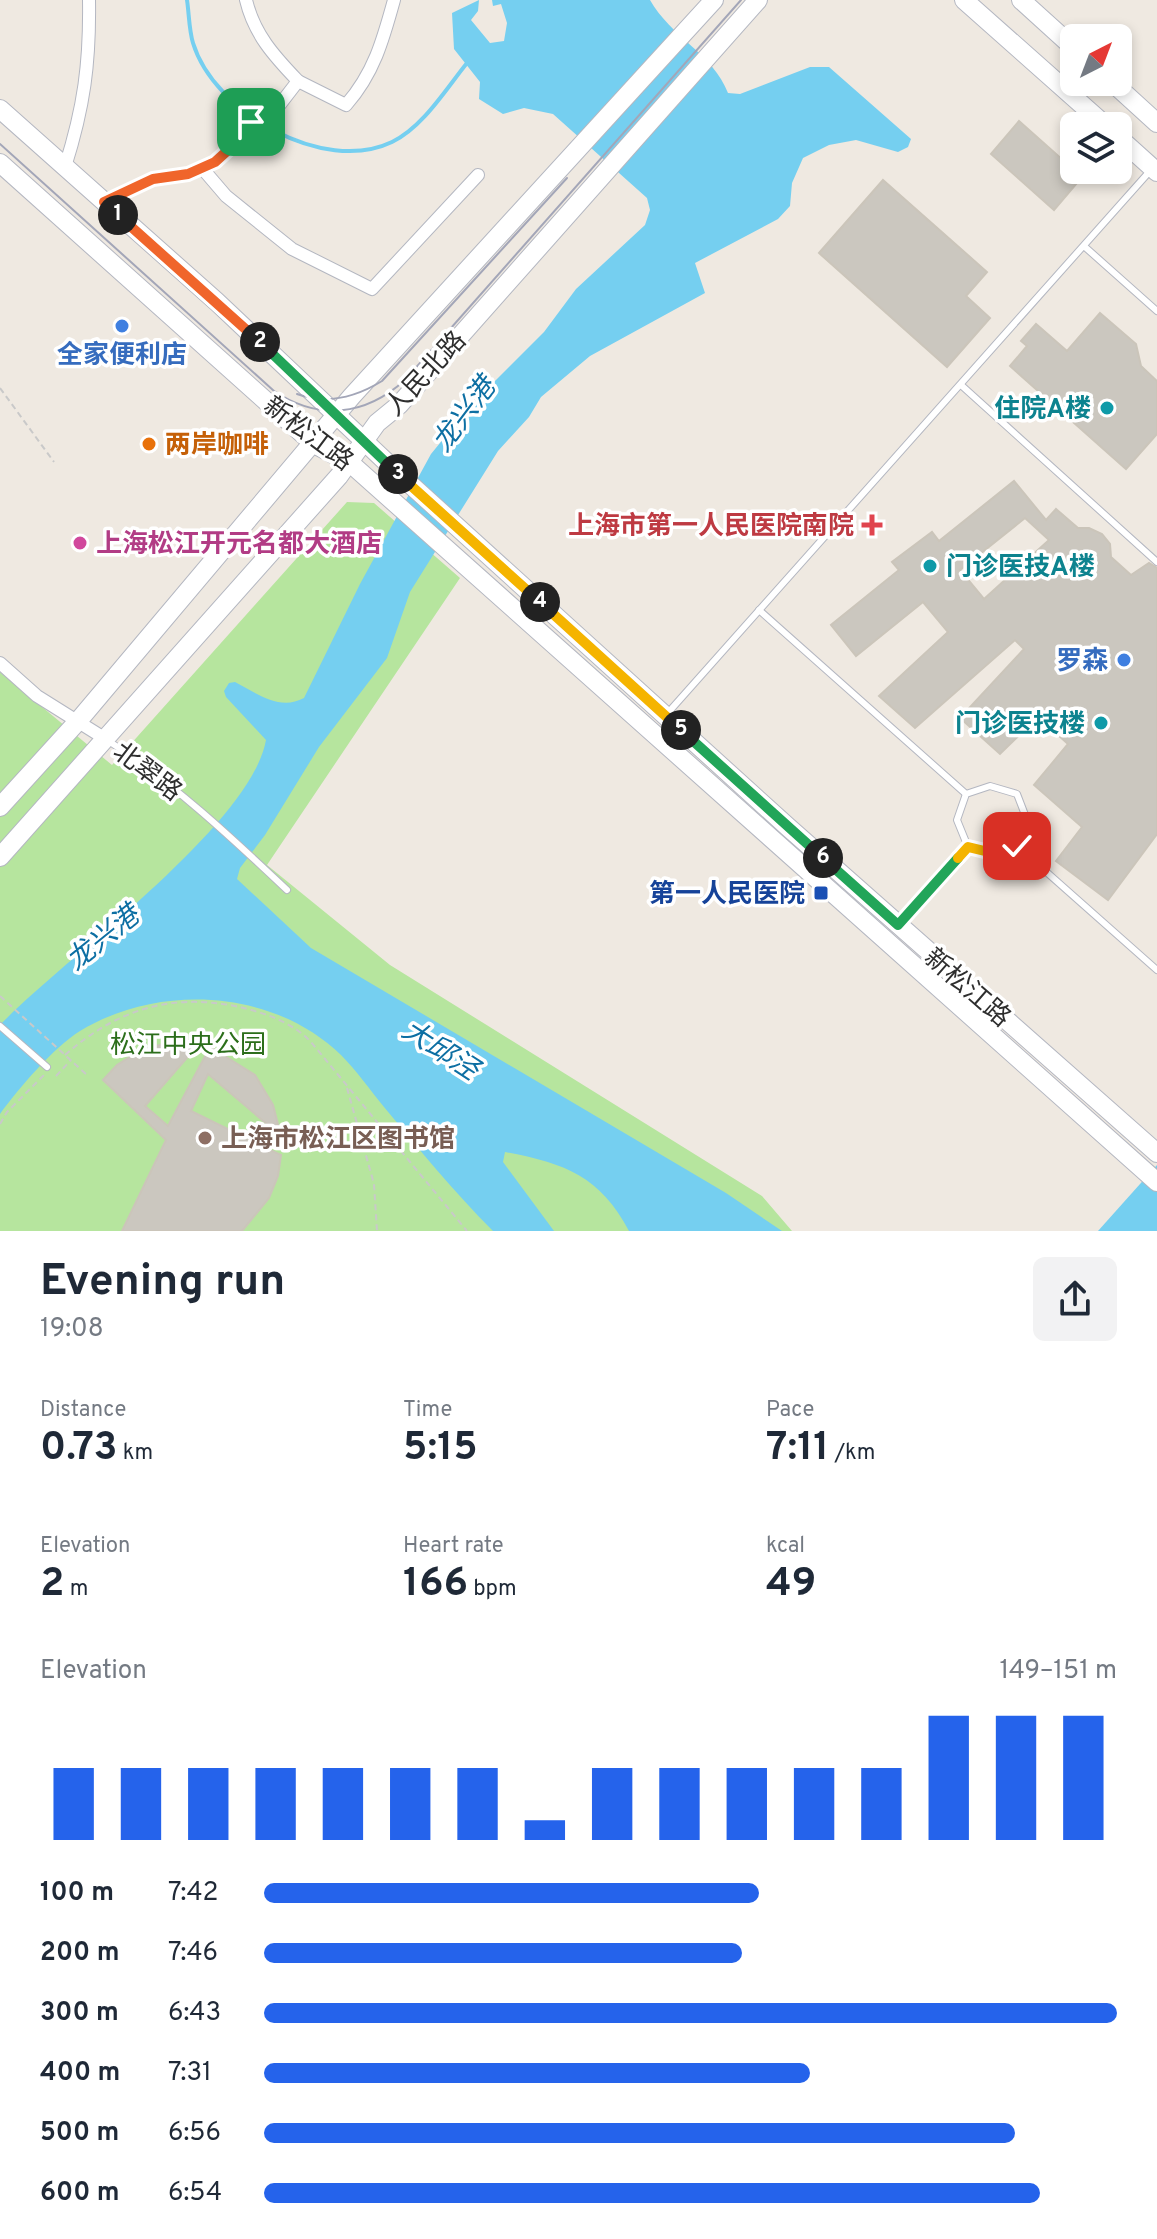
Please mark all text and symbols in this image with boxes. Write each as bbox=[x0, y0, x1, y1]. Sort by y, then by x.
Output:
north arrow bbox=[1060, 24, 1132, 96]
map controls bbox=[1060, 24, 1132, 184]
pin bbox=[217, 88, 285, 156]
icon: arrive bbox=[229, 100, 273, 144]
button: layers bbox=[1060, 112, 1132, 184]
pin: 1 bbox=[98, 195, 138, 235]
text: 1 bbox=[114, 201, 122, 228]
marker: 全家便利店 bbox=[113, 317, 131, 335]
pin: 2 bbox=[240, 322, 280, 362]
street label: 人民北路 bbox=[379, 325, 474, 424]
text: 2 bbox=[253, 328, 267, 355]
place label: 全家便利店 bbox=[57, 340, 187, 373]
water label: 龙兴港 bbox=[426, 368, 507, 460]
street label: 新松江路 bbox=[256, 391, 359, 479]
place label: 住院A楼 bbox=[994, 394, 1091, 427]
marker: 住院A楼 bbox=[1098, 399, 1116, 417]
place label: 两岸咖啡 bbox=[165, 430, 269, 463]
marker: 两岸咖啡 bbox=[140, 435, 158, 453]
pin: 3 bbox=[378, 454, 418, 494]
text: 3 bbox=[391, 460, 405, 487]
place label: 上海市第一人民医院南院 bbox=[568, 511, 854, 544]
marker: 上海市第一人民医院南院 bbox=[861, 514, 883, 536]
place label: 上海松江开元名都大酒店 bbox=[96, 529, 382, 562]
marker: 上海松江开元名都大酒店 bbox=[71, 534, 89, 552]
place label: 门诊医技A楼 bbox=[946, 552, 1095, 585]
marker: 门诊医技A楼 bbox=[921, 557, 939, 575]
pin: 4 bbox=[520, 582, 560, 622]
text: 4 bbox=[533, 588, 547, 615]
place label: 罗森 bbox=[1056, 646, 1108, 679]
marker: 罗森 bbox=[1115, 651, 1133, 669]
place label: 门诊医技楼 bbox=[955, 709, 1085, 742]
pin: 5 bbox=[661, 710, 701, 750]
marker: 门诊医技楼 bbox=[1092, 714, 1110, 732]
text: 5 bbox=[674, 716, 688, 743]
street label: 北翠路 bbox=[105, 736, 188, 810]
pin bbox=[983, 812, 1051, 880]
icon: check bbox=[995, 824, 1039, 868]
pin: 6 bbox=[803, 838, 843, 878]
text: 6 bbox=[816, 844, 830, 871]
place label: 第一人民医院 bbox=[649, 879, 805, 912]
marker: 第一人民医院 bbox=[812, 884, 830, 902]
water label: 龙兴港 bbox=[60, 896, 151, 980]
street label: 新松江路 bbox=[916, 942, 1016, 1035]
water label: 大邱泾 bbox=[394, 1014, 487, 1091]
park label: 松江中央公园 bbox=[110, 1030, 266, 1063]
place label: 上海市松江区图书馆 bbox=[221, 1124, 455, 1157]
marker: 上海市松江区图书馆 bbox=[196, 1129, 214, 1147]
text: Evening run bbox=[40, 1255, 285, 1311]
button: share bbox=[1033, 1257, 1117, 1341]
text: 19:08 bbox=[40, 1313, 104, 1346]
text: Distance bbox=[40, 1397, 126, 1424]
text: Time bbox=[403, 1397, 452, 1424]
text: Pace bbox=[766, 1397, 814, 1424]
text: 0.73 bbox=[40, 1424, 117, 1474]
text: 5:15 bbox=[403, 1424, 478, 1474]
text: 7:11 bbox=[766, 1424, 829, 1474]
text: km bbox=[117, 1440, 153, 1467]
text: /km bbox=[829, 1440, 875, 1467]
text: Elevation bbox=[40, 1533, 130, 1560]
text: Heart rate bbox=[403, 1533, 504, 1560]
text: kcal bbox=[766, 1533, 805, 1560]
text: 2 bbox=[40, 1560, 64, 1610]
text: 166 bbox=[403, 1560, 468, 1610]
text: 49 bbox=[766, 1560, 816, 1610]
text: m bbox=[64, 1576, 88, 1603]
text: bpm bbox=[468, 1576, 517, 1603]
text: Elevation bbox=[40, 1655, 147, 1688]
text: 149–151 m bbox=[1000, 1655, 1117, 1688]
text: 100 m bbox=[40, 1877, 114, 1910]
text: 7:42 bbox=[168, 1877, 218, 1910]
text: 200 m bbox=[40, 1937, 119, 1970]
text: 7:46 bbox=[168, 1937, 218, 1970]
text: 300 m bbox=[40, 1997, 119, 2030]
text: 6:43 bbox=[168, 1997, 221, 2030]
text: 400 m bbox=[40, 2057, 120, 2090]
text: 7:31 bbox=[168, 2057, 212, 2090]
text: 500 m bbox=[40, 2117, 119, 2150]
text: 6:56 bbox=[168, 2117, 221, 2150]
text: 600 m bbox=[40, 2177, 120, 2210]
text: 6:54 bbox=[168, 2177, 222, 2210]

